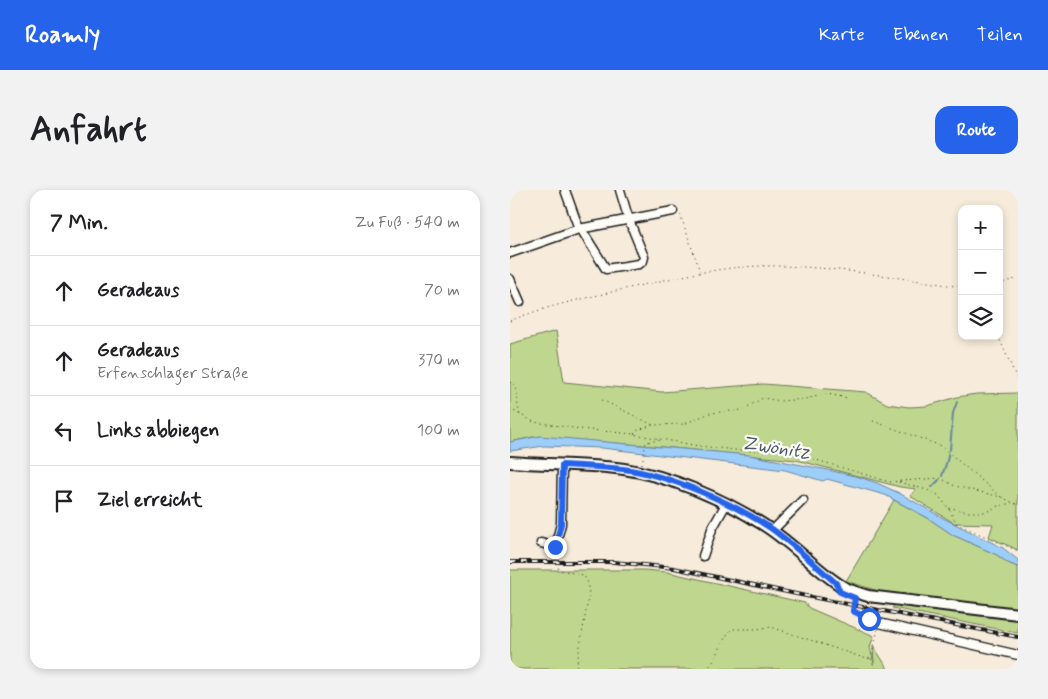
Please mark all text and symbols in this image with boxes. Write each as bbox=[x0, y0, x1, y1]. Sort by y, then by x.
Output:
text: Roamly bbox=[25, 20, 100, 51]
text: Karte bbox=[819, 23, 865, 47]
text: Ebenen bbox=[893, 23, 949, 47]
text: Teilen bbox=[977, 23, 1023, 47]
button: Route bbox=[935, 106, 1018, 154]
text: Anfahrt bbox=[30, 107, 147, 153]
map controls bbox=[958, 205, 1003, 340]
button: + bbox=[958, 205, 1003, 250]
text: 7 Min. bbox=[50, 209, 108, 237]
text: Zu Fuß · 540 m bbox=[355, 212, 460, 233]
button: − bbox=[958, 250, 1003, 295]
icon: ahead bbox=[50, 277, 78, 305]
text: Geradeaus bbox=[97, 278, 179, 303]
text: 70 m bbox=[424, 280, 460, 301]
button: layers bbox=[958, 295, 1003, 340]
text: Geradeaus bbox=[97, 338, 179, 363]
icon: ahead bbox=[50, 347, 78, 375]
text: 370 m bbox=[418, 350, 460, 371]
text: Erfenschlager Straße bbox=[97, 363, 249, 384]
icon: left bbox=[50, 417, 78, 445]
text: Links abbiegen bbox=[97, 418, 219, 443]
text: 100 m bbox=[417, 420, 460, 441]
water label: Zwönitz bbox=[740, 430, 812, 466]
icon: arrive bbox=[50, 487, 78, 515]
text: Ziel erreicht bbox=[97, 488, 202, 513]
route end bbox=[544, 536, 567, 559]
route start bbox=[858, 608, 881, 631]

